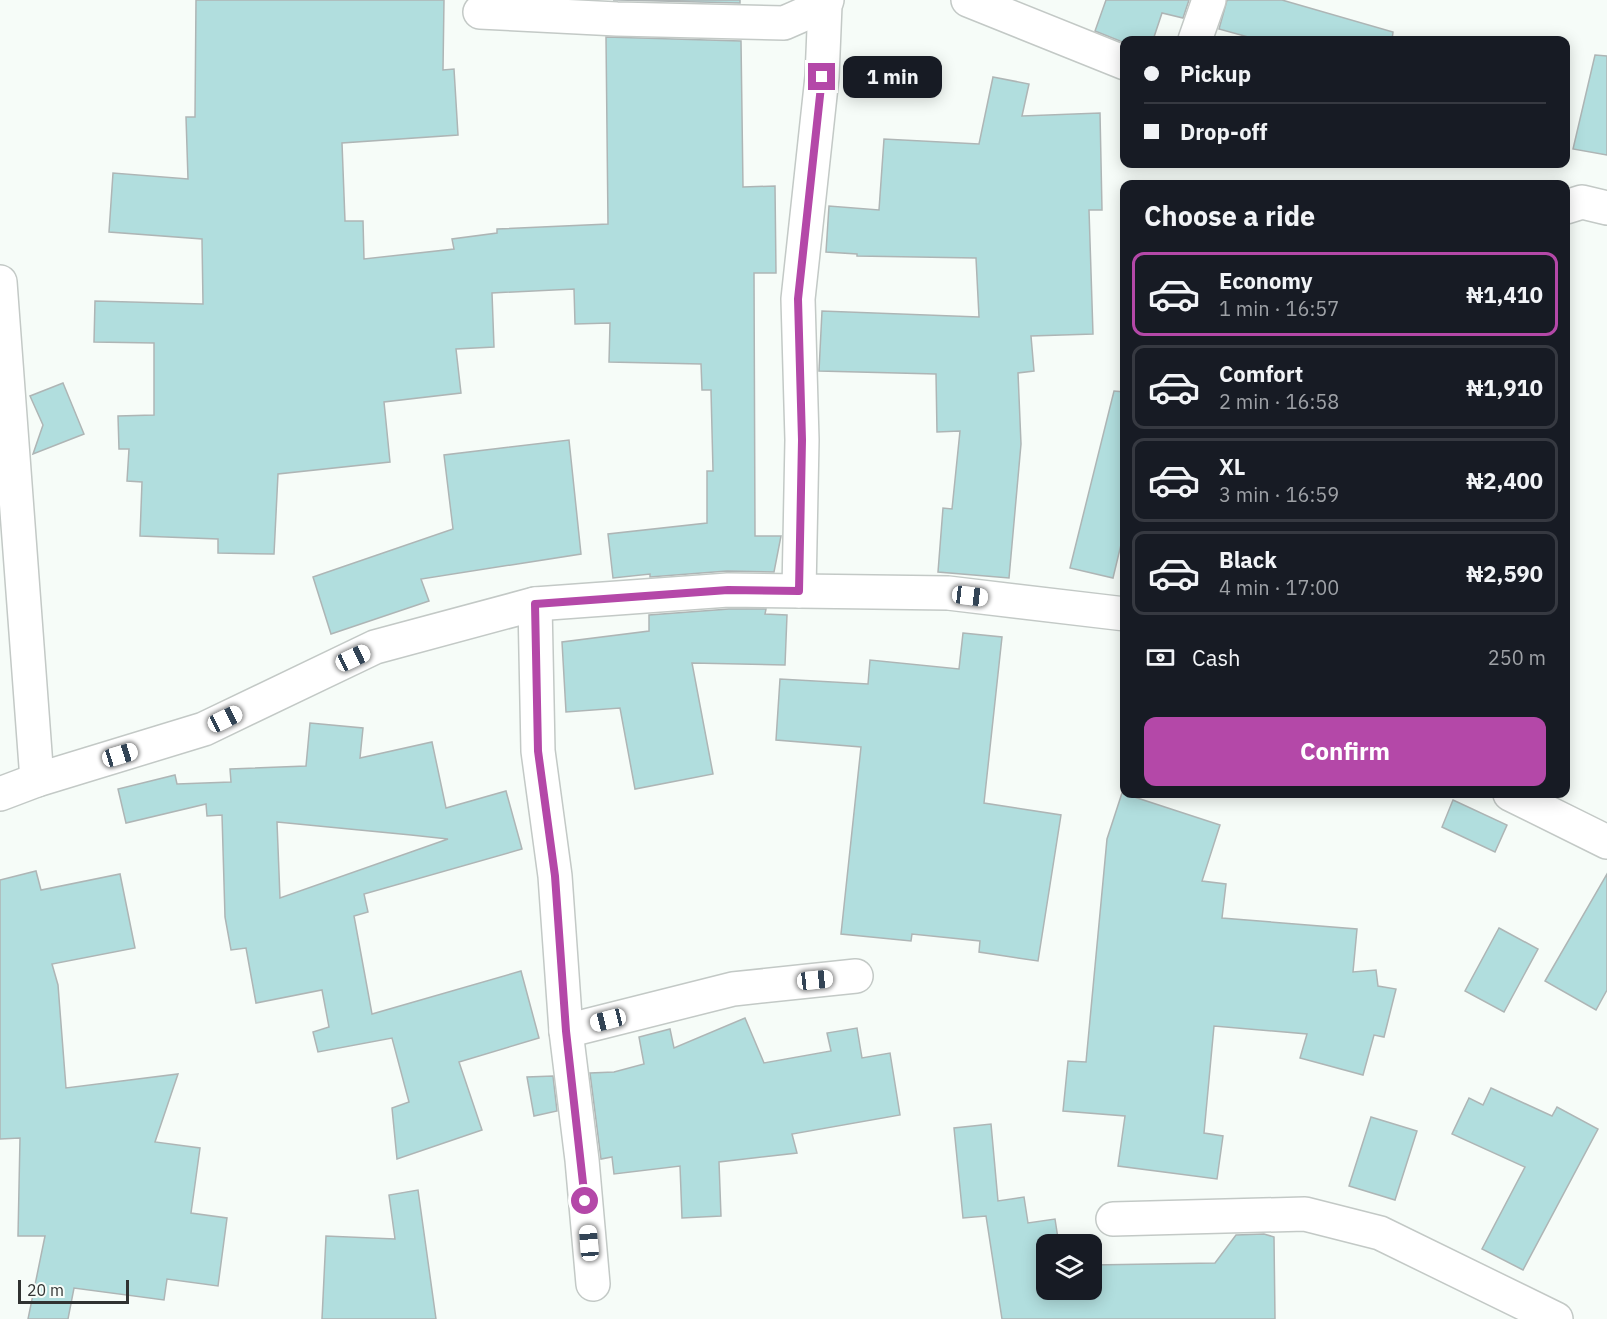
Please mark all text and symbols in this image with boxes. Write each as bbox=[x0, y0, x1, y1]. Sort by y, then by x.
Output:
callout: 1 min bbox=[843, 56, 942, 98]
text: Pickup bbox=[1180, 59, 1251, 88]
route end bbox=[808, 63, 835, 90]
text: 1 min bbox=[866, 63, 919, 90]
text: Drop-off bbox=[1180, 117, 1267, 146]
text: Choose a ride bbox=[1144, 198, 1315, 233]
text: Economy bbox=[1219, 266, 1313, 295]
icon: car bbox=[1147, 267, 1201, 321]
text: ₦1,410 bbox=[1466, 280, 1543, 309]
text: 1 min · 16:57 bbox=[1219, 295, 1339, 322]
text: Comfort bbox=[1219, 359, 1303, 388]
icon: car bbox=[1147, 360, 1201, 414]
text: ₦1,910 bbox=[1466, 373, 1543, 402]
text: 2 min · 16:58 bbox=[1219, 388, 1339, 415]
text: XL bbox=[1219, 452, 1245, 481]
icon: car bbox=[1147, 453, 1201, 507]
text: ₦2,400 bbox=[1466, 466, 1543, 495]
text: 3 min · 16:59 bbox=[1219, 481, 1339, 508]
text: Black bbox=[1219, 545, 1277, 574]
icon: car bbox=[1147, 546, 1201, 600]
text: ₦2,590 bbox=[1466, 559, 1543, 588]
text: 4 min · 17:00 bbox=[1219, 574, 1339, 601]
car bbox=[951, 585, 989, 607]
icon: cash bbox=[1144, 641, 1177, 674]
car bbox=[333, 642, 373, 674]
text: Cash bbox=[1192, 643, 1241, 672]
text: 250 m bbox=[1488, 644, 1546, 671]
car bbox=[205, 703, 245, 735]
button: Confirm bbox=[1144, 717, 1546, 786]
car bbox=[100, 741, 140, 769]
car bbox=[796, 969, 834, 991]
car bbox=[588, 1007, 628, 1033]
route start bbox=[571, 1187, 598, 1214]
car bbox=[578, 1224, 600, 1262]
map controls bbox=[1036, 1234, 1102, 1300]
button: layers bbox=[1036, 1234, 1102, 1300]
scale bar bbox=[18, 1277, 129, 1304]
text: 20 m bbox=[27, 1280, 64, 1300]

